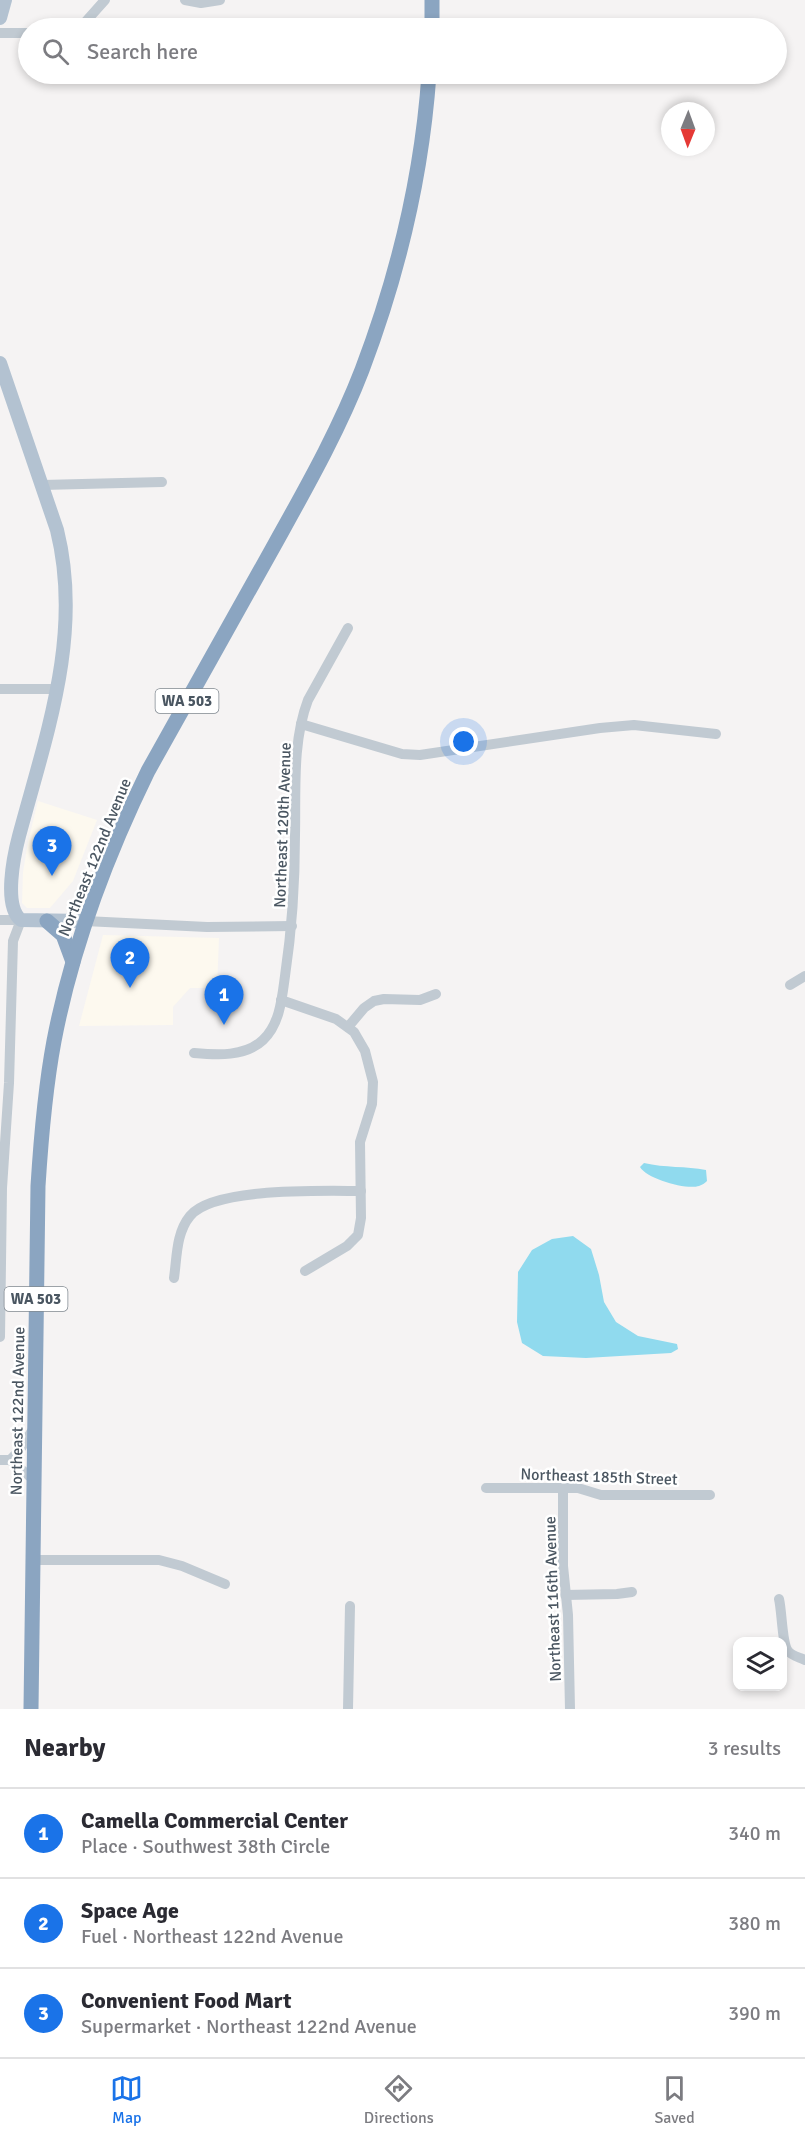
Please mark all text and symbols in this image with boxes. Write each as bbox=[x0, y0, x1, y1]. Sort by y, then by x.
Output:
search box bbox=[18, 18, 787, 84]
icon: search bbox=[39, 35, 72, 68]
text: Search here bbox=[87, 38, 198, 65]
north arrow bbox=[661, 102, 715, 156]
road number: WA 503 bbox=[156, 689, 219, 713]
your location bbox=[449, 727, 478, 756]
street label: Northeast 120th Avenue bbox=[270, 742, 296, 908]
street label: Northeast 122nd Avenue bbox=[54, 775, 136, 939]
pin: 3 bbox=[32, 826, 72, 876]
pin: 2 bbox=[110, 938, 150, 988]
pin: 1 bbox=[204, 976, 244, 1025]
road number: WA 503 bbox=[4, 1287, 68, 1311]
street label: Northeast 122nd Avenue bbox=[7, 1327, 29, 1496]
street label: Northeast 185th Street bbox=[520, 1464, 678, 1490]
street label: Northeast 116th Avenue bbox=[540, 1516, 566, 1682]
map controls bbox=[733, 1637, 787, 1691]
button: layers bbox=[733, 1637, 787, 1691]
text: Nearby bbox=[24, 1732, 105, 1764]
text: 3 results bbox=[708, 1736, 781, 1761]
text: Camella Commercial Center bbox=[81, 1807, 348, 1834]
text: 1 bbox=[38, 1821, 49, 1846]
text: 340 m bbox=[728, 1821, 781, 1846]
text: Place · Southwest 38th Circle bbox=[81, 1834, 330, 1859]
text: Space Age bbox=[81, 1897, 179, 1924]
text: 2 bbox=[38, 1911, 49, 1936]
text: 380 m bbox=[728, 1911, 781, 1936]
text: Fuel · Northeast 122nd Avenue bbox=[81, 1924, 343, 1949]
text: Convenient Food Mart bbox=[81, 1987, 292, 2014]
text: 3 bbox=[38, 2001, 49, 2026]
text: 390 m bbox=[728, 2001, 781, 2026]
text: Supermarket · Northeast 122nd Avenue bbox=[81, 2014, 417, 2039]
tab: Map bbox=[110, 2072, 143, 2128]
tab: Directions bbox=[364, 2072, 434, 2128]
tab: Saved bbox=[654, 2072, 695, 2128]

